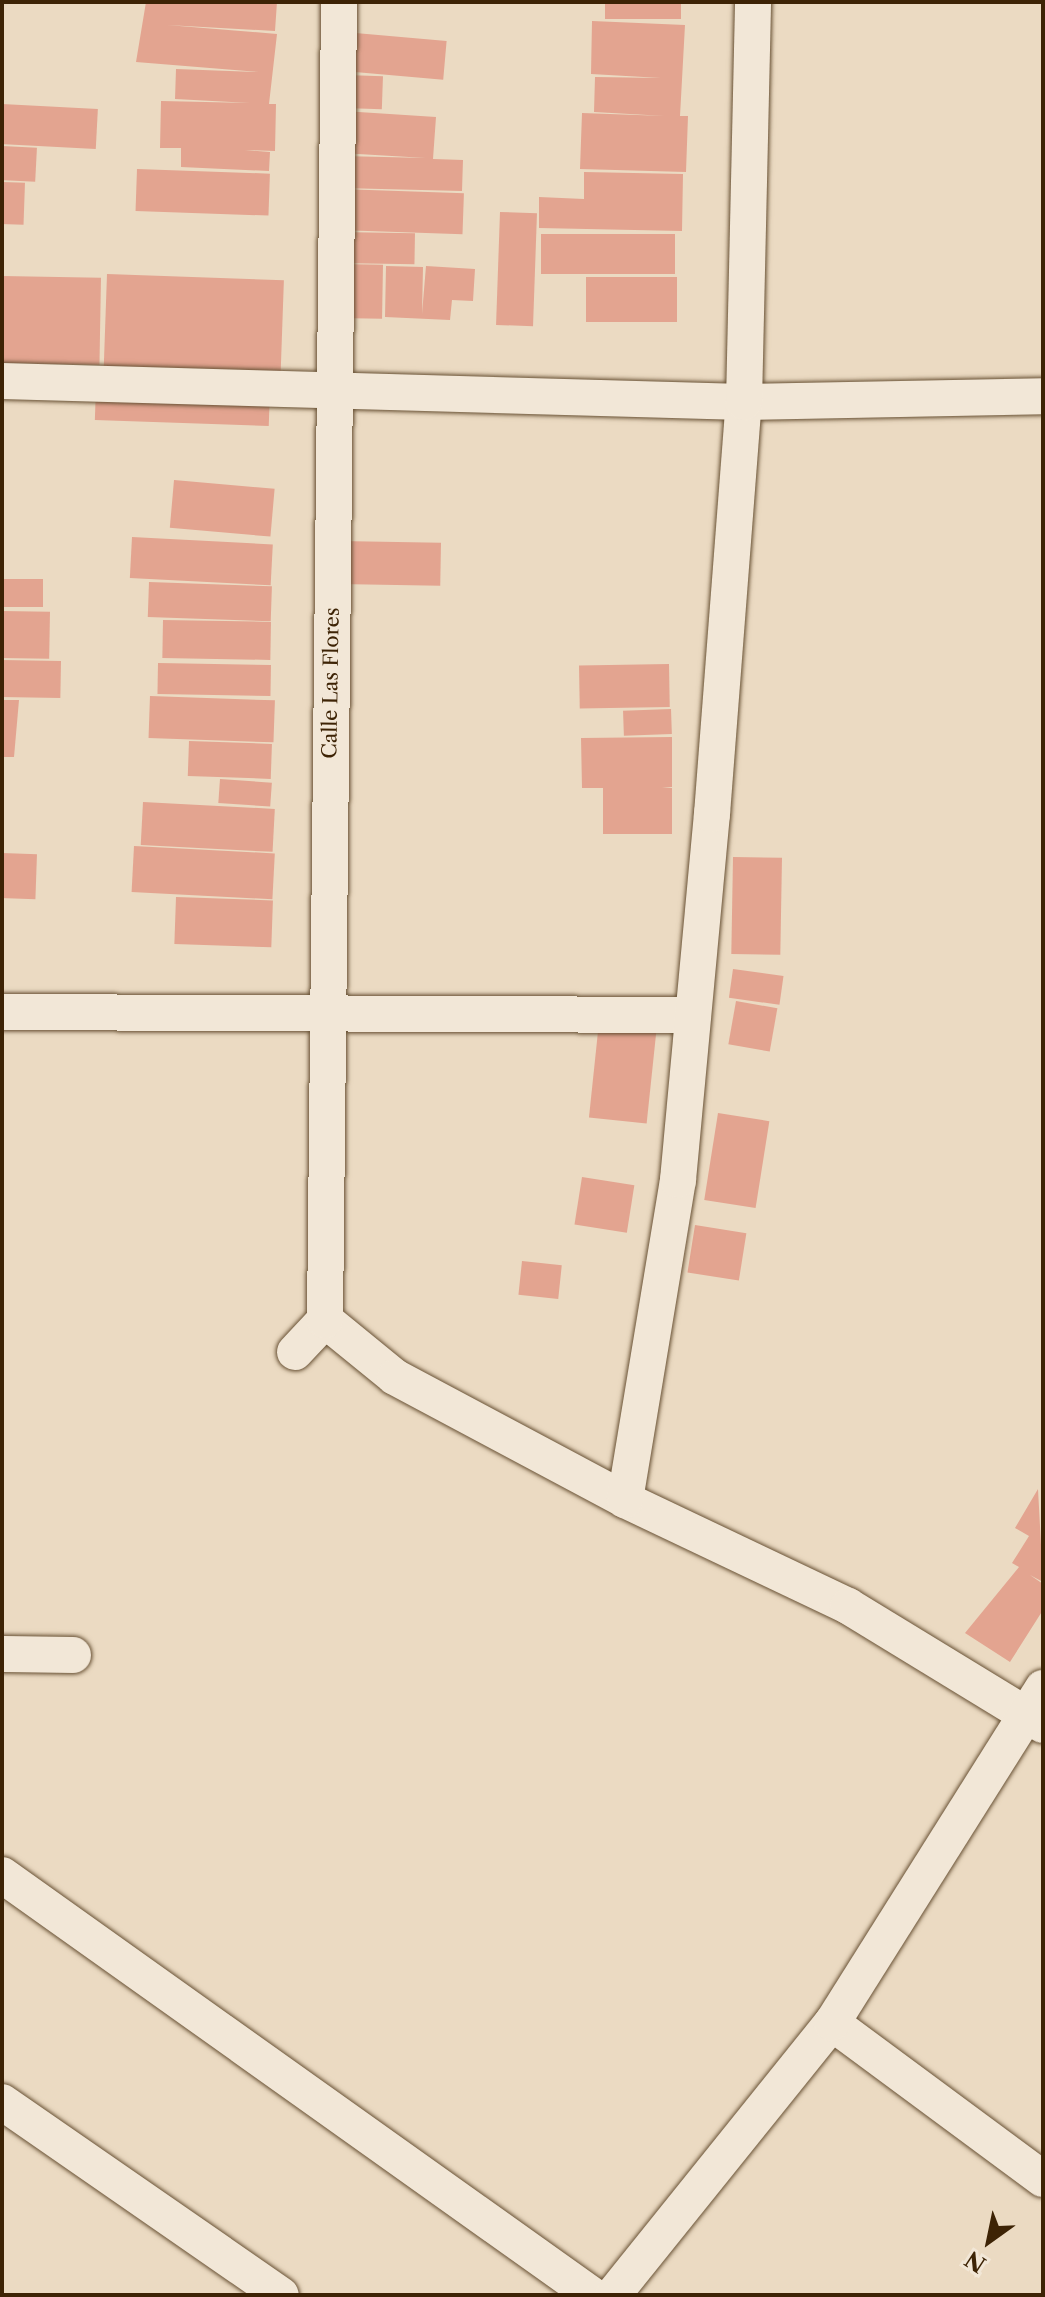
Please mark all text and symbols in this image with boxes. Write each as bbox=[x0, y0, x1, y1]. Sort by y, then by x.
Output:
street label: Calle Las Flores bbox=[318, 607, 344, 759]
north arrow bbox=[949, 2201, 1029, 2281]
text: N bbox=[960, 2245, 991, 2278]

